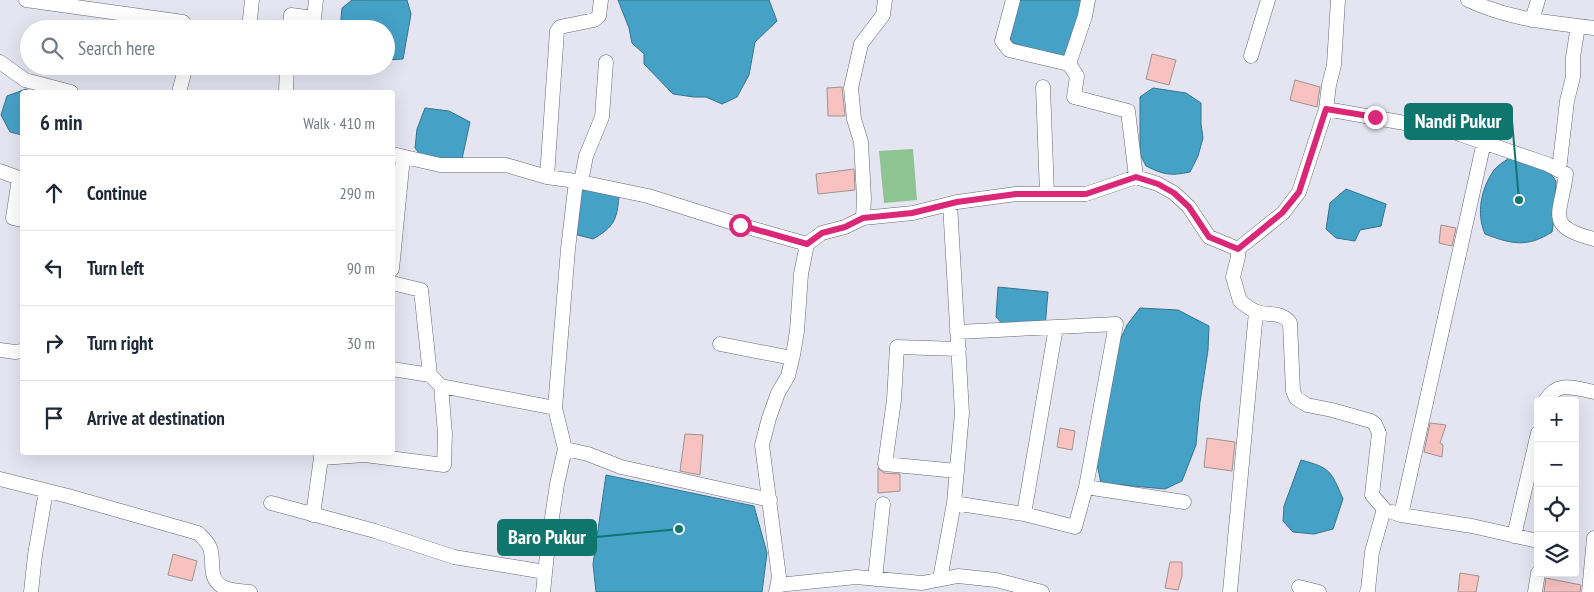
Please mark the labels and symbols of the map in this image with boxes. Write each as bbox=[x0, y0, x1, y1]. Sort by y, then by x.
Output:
callout: Nandi Pukur bbox=[1405, 104, 1512, 139]
route end bbox=[1364, 106, 1387, 129]
text: Nandi Pukur bbox=[1415, 108, 1501, 134]
route start bbox=[729, 214, 752, 237]
callout: Baro Pukur bbox=[498, 520, 596, 555]
text: Baro Pukur bbox=[508, 524, 586, 550]

